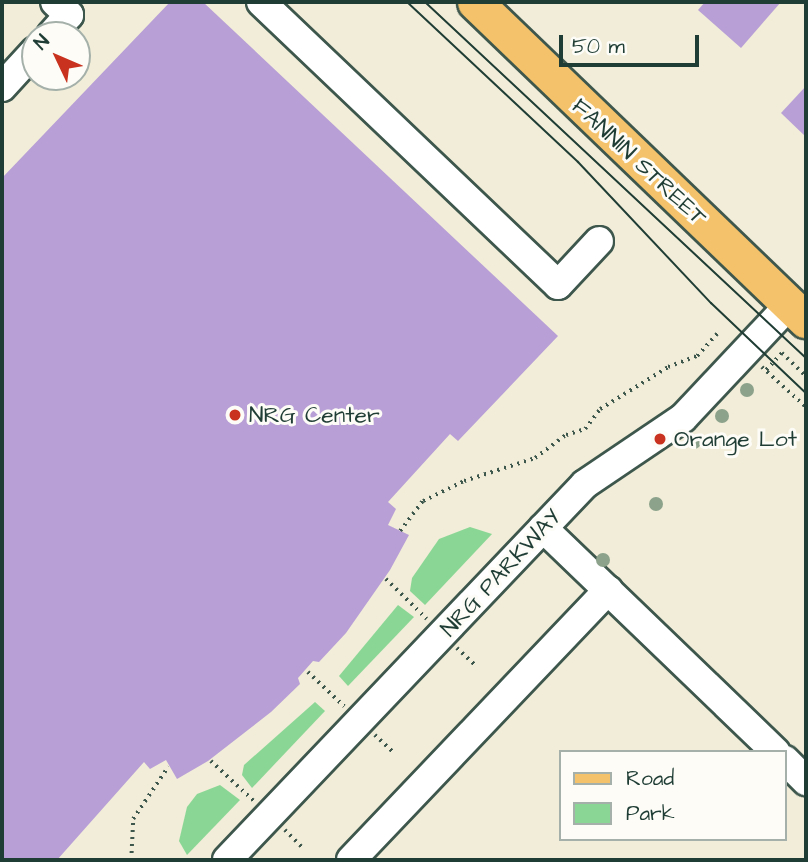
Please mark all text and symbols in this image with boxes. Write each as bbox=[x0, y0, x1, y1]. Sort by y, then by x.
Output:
north arrow bbox=[21, 21, 91, 91]
scale bar bbox=[563, 21, 703, 65]
text: N bbox=[28, 29, 56, 56]
text: 50 m bbox=[572, 32, 625, 61]
street label: FANNIN STREET bbox=[566, 93, 712, 231]
place label: NRG Center bbox=[249, 401, 380, 429]
marker: NRG Center bbox=[227, 407, 243, 423]
place label: Orange Lot bbox=[674, 425, 797, 453]
marker: Orange Lot bbox=[652, 431, 668, 447]
street label: NRG PARKWAY bbox=[435, 503, 567, 643]
legend bbox=[560, 750, 787, 841]
text: Road bbox=[626, 764, 674, 793]
text: Park bbox=[626, 799, 675, 828]

